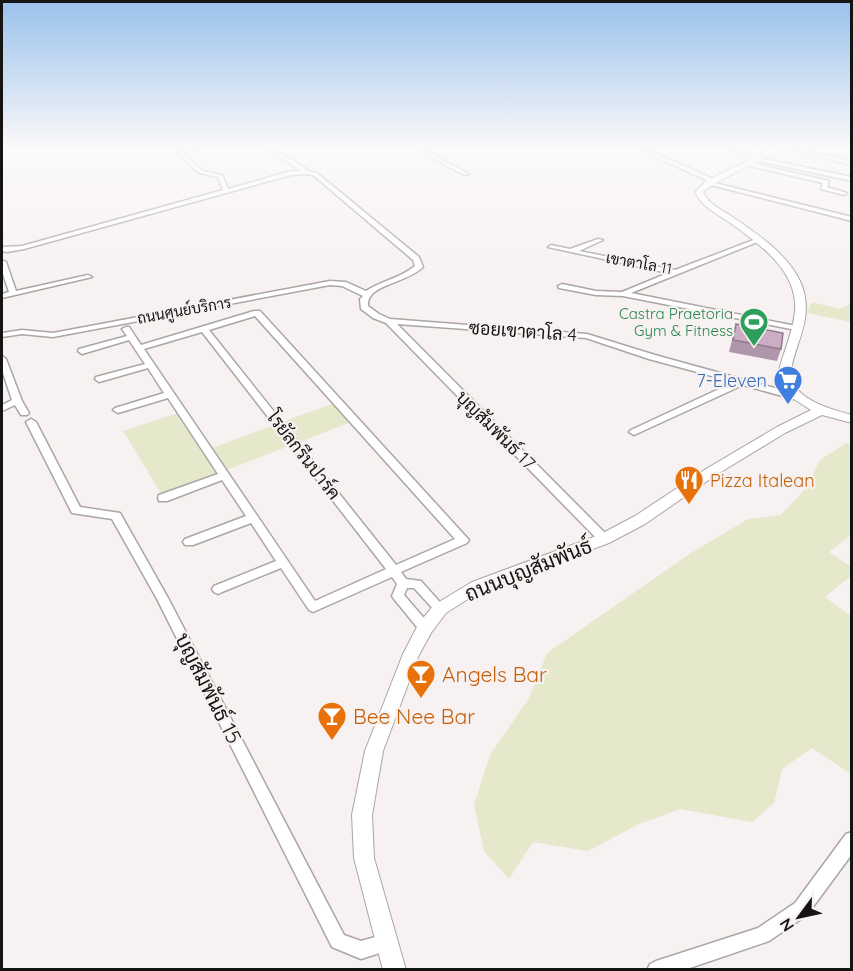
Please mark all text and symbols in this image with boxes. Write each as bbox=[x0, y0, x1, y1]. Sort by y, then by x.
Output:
street label: เขาตาโล 11 bbox=[604, 248, 674, 278]
street label: ถนนศูนย์บริการ bbox=[136, 292, 233, 329]
place label: Castra Praetoria Gym & Fitness bbox=[619, 304, 733, 340]
sports icon: Castra Praetoria Gym & Fitness bbox=[738, 306, 770, 348]
street label: ซอยเขาตาโล 4 bbox=[468, 315, 578, 346]
supermarket icon: 7-Eleven bbox=[772, 364, 804, 406]
place label: 7-Eleven bbox=[696, 369, 767, 392]
street label: บุญสัมพันธ์ 17 bbox=[451, 385, 541, 475]
street label: โรยัลกรีนปาร์ค bbox=[261, 404, 347, 504]
restaurant icon: Pizza Italean bbox=[673, 464, 705, 506]
place label: Pizza Italean bbox=[710, 469, 815, 492]
street label: ถนนบุญสัมพันธ์ bbox=[461, 532, 596, 608]
street label: บุญสัมพันธ์ 15 bbox=[168, 628, 248, 749]
bar icon: Angels Bar bbox=[405, 658, 437, 700]
place label: Angels Bar bbox=[442, 661, 547, 687]
bar icon: Bee Nee Bar bbox=[316, 700, 348, 742]
place label: Bee Nee Bar bbox=[353, 703, 475, 729]
north arrow bbox=[769, 887, 829, 947]
text: N bbox=[775, 915, 798, 936]

